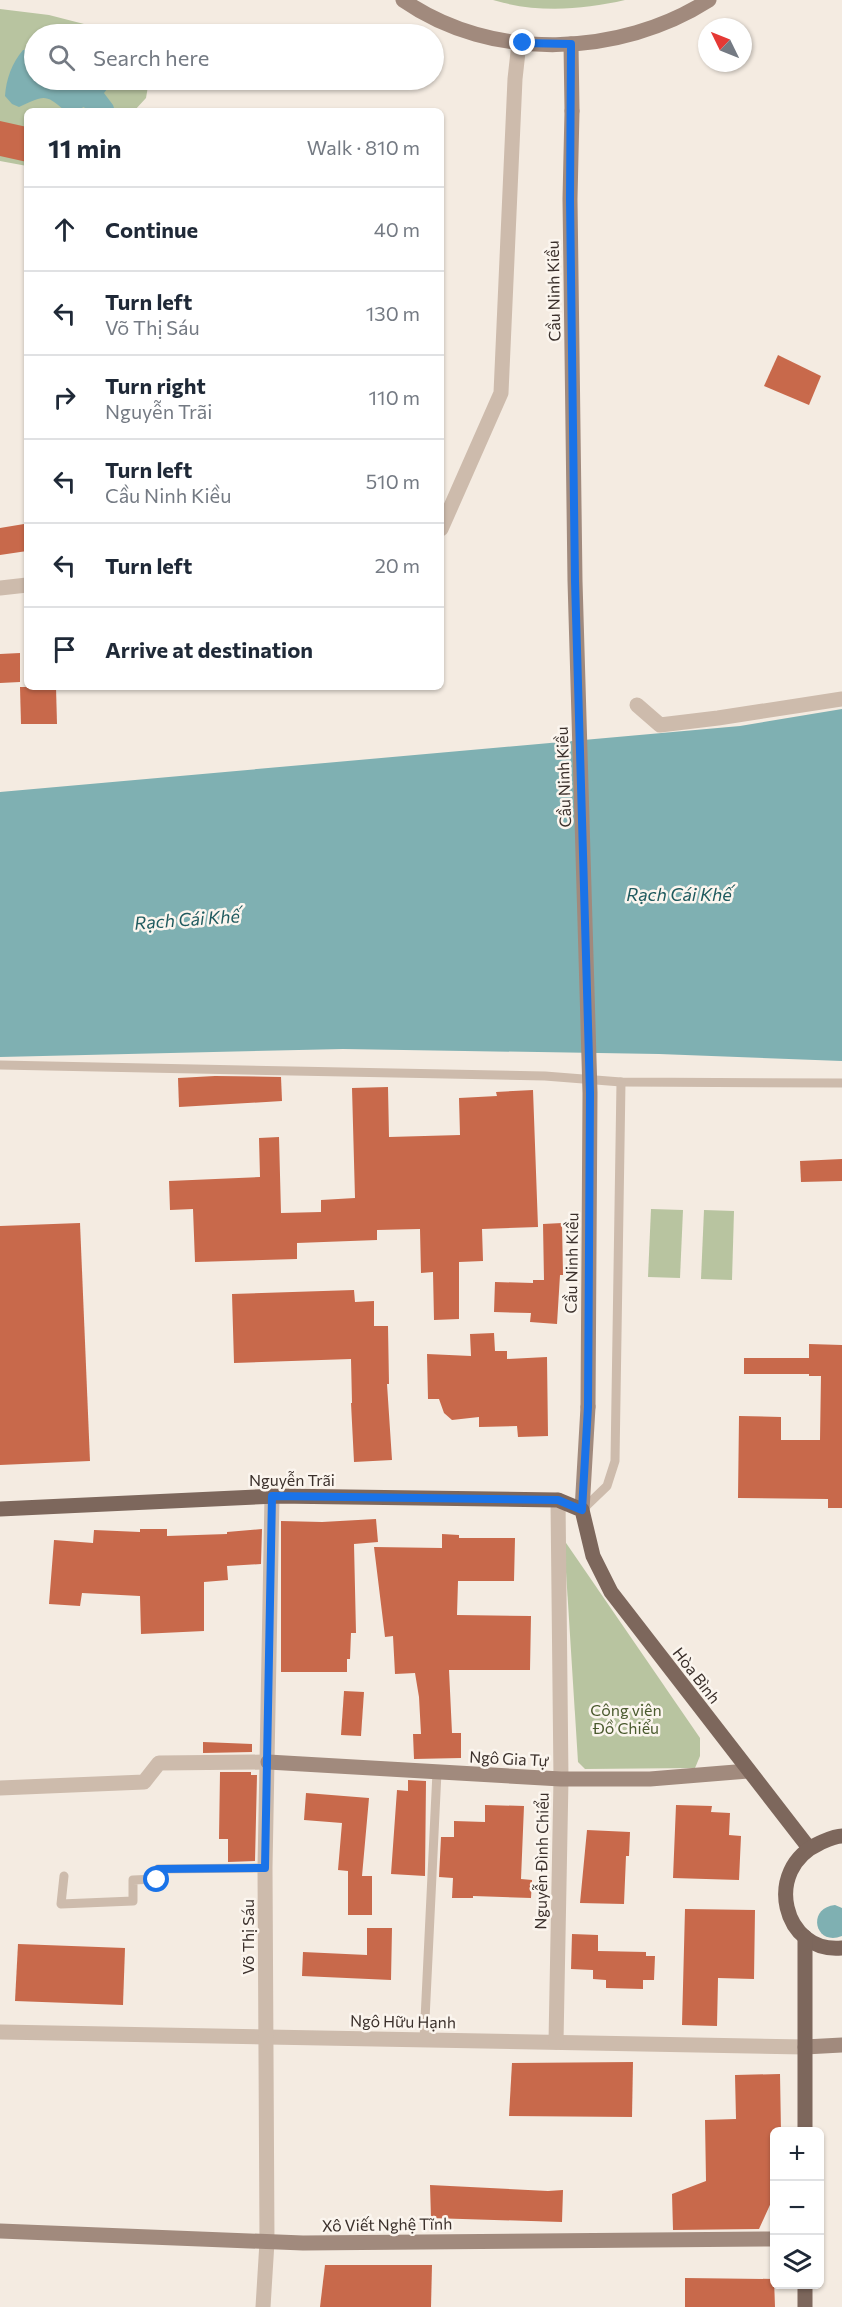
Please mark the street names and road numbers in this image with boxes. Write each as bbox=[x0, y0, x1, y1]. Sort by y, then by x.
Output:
street label: Cầu Ninh Kiều bbox=[543, 240, 563, 342]
street label: Cầu Ninh Kiều bbox=[552, 726, 574, 828]
street label: Cầu Ninh Kiều bbox=[561, 1212, 581, 1314]
street label: Nguyễn Trãi bbox=[249, 1470, 335, 1489]
street label: Hòa Bình bbox=[669, 1643, 725, 1707]
street label: Ngô Gia Tự bbox=[469, 1746, 550, 1770]
street label: Nguyễn Đình Chiểu bbox=[530, 1792, 552, 1930]
street label: Võ Thị Sáu bbox=[238, 1899, 257, 1975]
street label: Ngô Hữu Hạnh bbox=[350, 2011, 456, 2031]
street label: Xô Viết Nghệ Tĩnh bbox=[322, 2213, 452, 2235]

